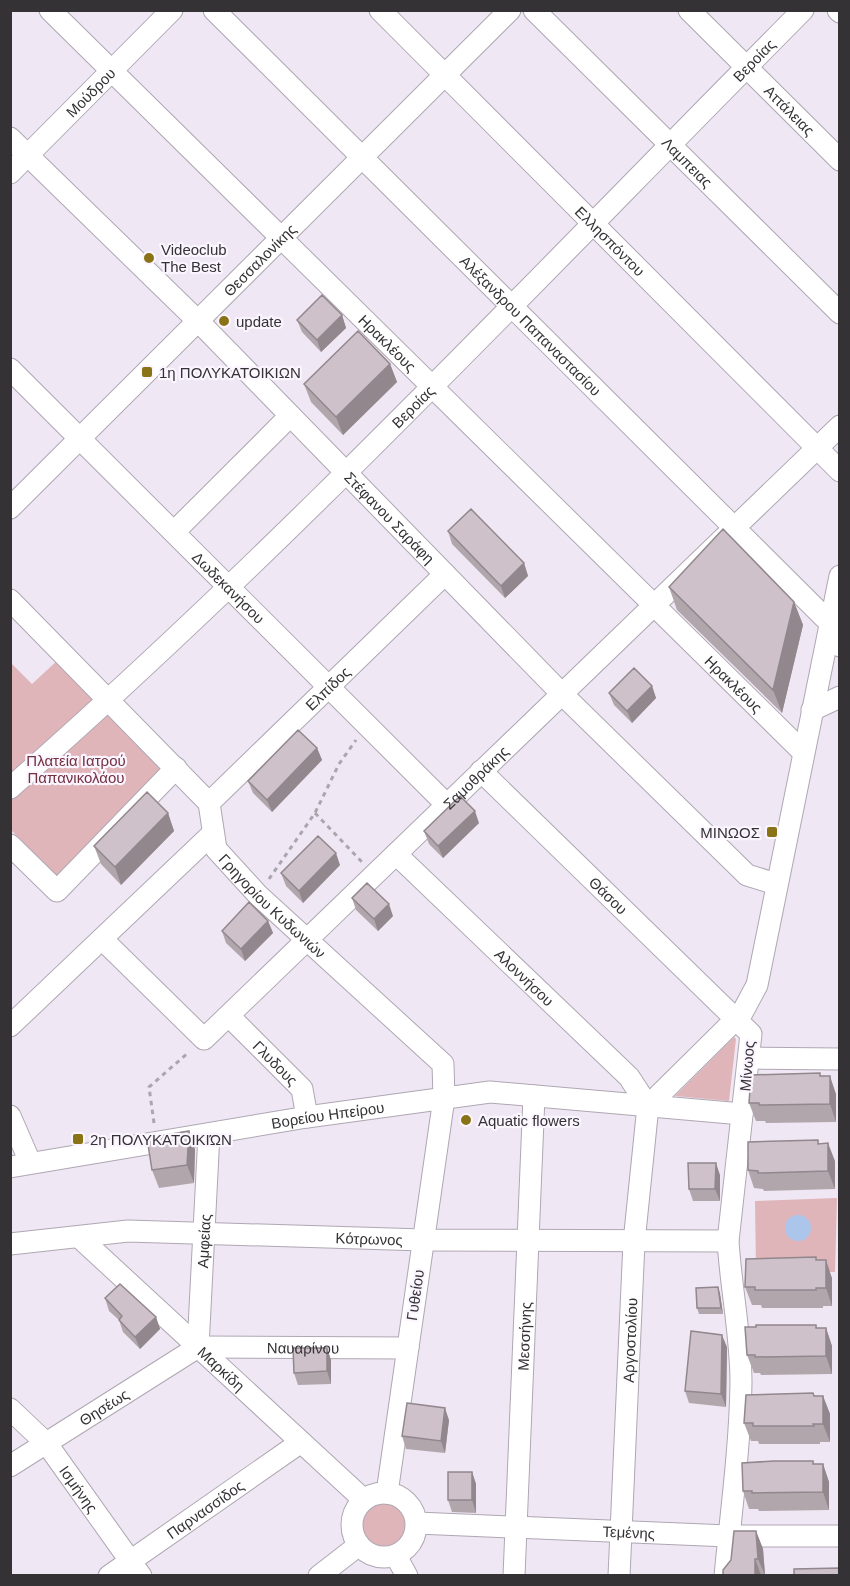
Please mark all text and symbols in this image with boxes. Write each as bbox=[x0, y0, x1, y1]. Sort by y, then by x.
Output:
street label: Βεροίας bbox=[729, 35, 778, 85]
street label: Μούδρου bbox=[62, 64, 118, 120]
street label: Αττάλειας bbox=[761, 82, 818, 139]
street label: Λαμπειας bbox=[659, 134, 716, 190]
street label: Ελλησπόντου bbox=[572, 203, 648, 279]
street label: Θεσσαλονίκης bbox=[220, 220, 299, 299]
place label: Videoclub The Best bbox=[161, 241, 227, 275]
marker: Videoclub The Best bbox=[142, 251, 156, 265]
street label: Αλέξανδρου Παπαναστασίου bbox=[457, 252, 605, 399]
street label: Ηρακλέους bbox=[355, 311, 420, 375]
place label: update bbox=[236, 313, 282, 330]
marker: update bbox=[217, 314, 231, 328]
place label: 1η ΠΟΛΥΚΑΤΟΙΚΙΩΝ bbox=[159, 364, 301, 381]
marker: 1η ΠΟΛΥΚΑΤΟΙΚΙΩΝ bbox=[140, 365, 154, 379]
street label: Βεροίας bbox=[388, 382, 437, 431]
street label: Στέφανου Σαράφη bbox=[341, 468, 438, 567]
street label: Δωδεκανήσου bbox=[189, 548, 268, 627]
street label: Ηρακλέους bbox=[702, 652, 766, 716]
street label: Ελπίδος bbox=[302, 663, 353, 713]
street label: Σαμοθράκης bbox=[440, 742, 512, 812]
park label: Πλατεία Ιατρού Παπανικολάου bbox=[26, 752, 126, 786]
place label: ΜΙΝΩΟΣ bbox=[700, 824, 760, 841]
marker: ΜΙΝΩΟΣ bbox=[765, 825, 779, 839]
street label: Γρηγορίου Κυδωνιών bbox=[216, 850, 329, 961]
street label: Θάσου bbox=[586, 873, 631, 917]
street label: Αλοννήσου bbox=[492, 945, 557, 1009]
street label: Γλυδους bbox=[250, 1037, 301, 1088]
street label: Μίνωος bbox=[736, 1040, 758, 1092]
street label: Βορείου Ηπείρου bbox=[270, 1098, 385, 1131]
place label: Aquatic flowers bbox=[478, 1112, 580, 1129]
marker: Aquatic flowers bbox=[459, 1113, 473, 1127]
place label: 2η ΠΟΛΥΚΑΤΟΙΚΙΏΝ bbox=[90, 1131, 232, 1148]
marker: 2η ΠΟΛΥΚΑΤΟΙΚΙΏΝ bbox=[71, 1132, 85, 1146]
street label: Αμφείας bbox=[194, 1214, 213, 1269]
street label: Κότρωνος bbox=[335, 1229, 403, 1248]
street label: Γυθείου bbox=[403, 1268, 427, 1322]
street label: Αργοστολίου bbox=[619, 1297, 640, 1383]
street label: Μεσσήνης bbox=[514, 1301, 534, 1371]
street label: Ναυαρίνου bbox=[267, 1339, 339, 1356]
street label: Μαρκίδη bbox=[195, 1343, 248, 1394]
street label: Θησέως bbox=[76, 1385, 132, 1429]
street label: Ισμήνης bbox=[56, 1462, 101, 1516]
street label: Παρνασσίδος bbox=[163, 1476, 247, 1542]
street label: Τεμένης bbox=[602, 1522, 655, 1541]

